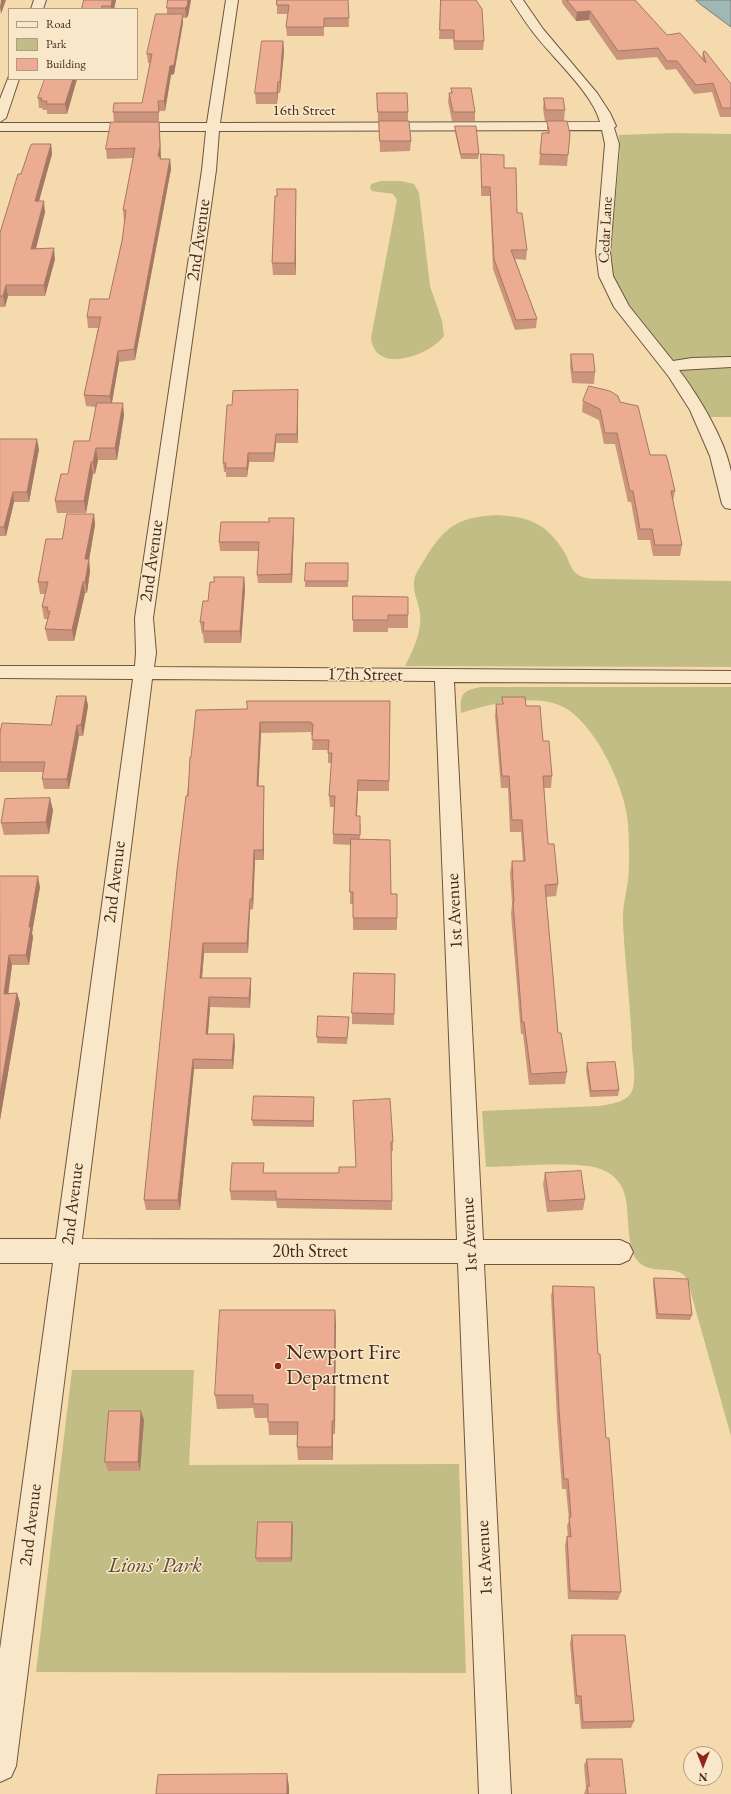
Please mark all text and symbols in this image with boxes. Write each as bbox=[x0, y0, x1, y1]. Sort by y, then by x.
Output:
legend bbox=[8, 8, 138, 80]
text: Road bbox=[46, 16, 71, 32]
text: Park bbox=[46, 36, 66, 52]
text: Building bbox=[46, 56, 86, 72]
street label: 16th Street bbox=[273, 102, 335, 120]
street label: Cedar Lane bbox=[595, 196, 617, 264]
street label: 2nd Avenue bbox=[183, 198, 215, 282]
street label: 2nd Avenue bbox=[136, 519, 168, 603]
street label: 17th Street bbox=[327, 664, 403, 686]
street label: 2nd Avenue bbox=[99, 840, 131, 924]
street label: 1st Avenue bbox=[442, 873, 468, 949]
street label: 2nd Avenue bbox=[57, 1162, 89, 1246]
street label: 1st Avenue bbox=[457, 1197, 483, 1273]
street label: 20th Street bbox=[272, 1241, 348, 1263]
place label: Newport Fire Department bbox=[286, 1340, 401, 1392]
marker: Newport Fire Department bbox=[273, 1361, 283, 1371]
street label: 2nd Avenue bbox=[15, 1483, 47, 1567]
street label: 1st Avenue bbox=[472, 1520, 498, 1596]
park label: Lions' Park bbox=[108, 1553, 202, 1579]
north arrow bbox=[683, 1746, 723, 1786]
text: N bbox=[699, 1770, 707, 1784]

